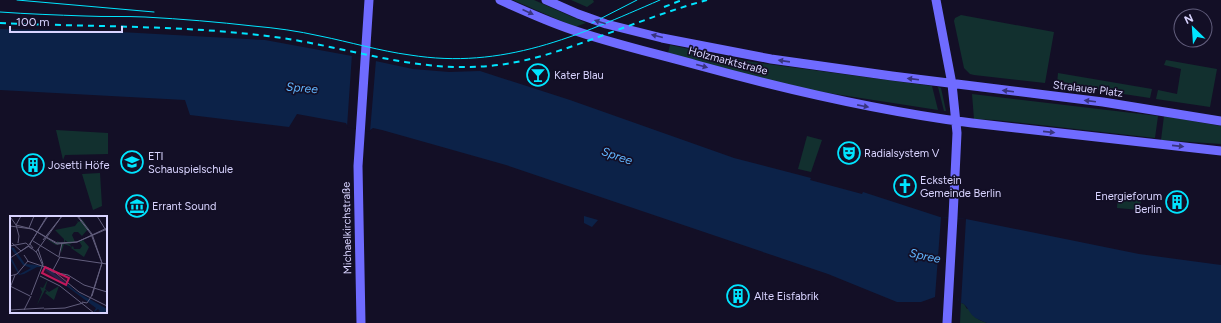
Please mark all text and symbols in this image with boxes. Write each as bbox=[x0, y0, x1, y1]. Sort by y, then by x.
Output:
scale bar bbox=[10, 8, 122, 34]
north arrow bbox=[1173, 8, 1213, 48]
one-way arrow bbox=[522, 9, 533, 15]
text: N bbox=[1182, 12, 1196, 27]
text: 100 m bbox=[16, 15, 50, 29]
one-way arrow bbox=[594, 18, 606, 24]
one-way arrow bbox=[651, 33, 663, 39]
street label: Holzmarktstraße bbox=[687, 44, 769, 78]
one-way arrow bbox=[778, 58, 790, 64]
bar icon: Kater Blau bbox=[525, 62, 551, 88]
one-way arrow bbox=[695, 64, 708, 70]
place label: Kater Blau bbox=[554, 69, 604, 82]
one-way arrow bbox=[907, 76, 919, 82]
street label: Stralauer Platz bbox=[1052, 78, 1124, 100]
water label: Spree bbox=[286, 80, 319, 96]
one-way arrow bbox=[1002, 87, 1014, 94]
one-way arrow bbox=[1084, 98, 1096, 104]
one-way arrow bbox=[857, 103, 869, 109]
one-way arrow bbox=[1043, 128, 1055, 135]
theatre icon: Radialsystem V bbox=[836, 140, 862, 166]
one-way arrow bbox=[1172, 143, 1184, 149]
water label: Spree bbox=[600, 144, 635, 168]
place label: Radialsystem V bbox=[864, 147, 940, 160]
school or university icon: ETI Schauspielschule bbox=[119, 149, 145, 175]
place label: ETI Schauspielschule bbox=[148, 150, 233, 176]
building icon: Josetti Höfe bbox=[20, 152, 46, 178]
place label: Josetti Höfe bbox=[48, 159, 109, 172]
church icon: Eckstein Gemeinde Berlin bbox=[892, 173, 918, 199]
place label: Eckstein Gemeinde Berlin bbox=[920, 174, 1001, 200]
street label: Michaelkirchstraße bbox=[340, 182, 354, 274]
building icon: Energieforum Berlin bbox=[1164, 189, 1190, 215]
place label: Energieforum Berlin bbox=[1095, 190, 1162, 216]
museum icon: Errant Sound bbox=[124, 193, 150, 219]
place label: Errant Sound bbox=[152, 200, 216, 213]
inset map bbox=[10, 216, 107, 313]
water label: Spree bbox=[908, 246, 942, 266]
building icon: Alte Eisfabrik bbox=[725, 283, 751, 309]
place label: Alte Eisfabrik bbox=[754, 290, 819, 303]

